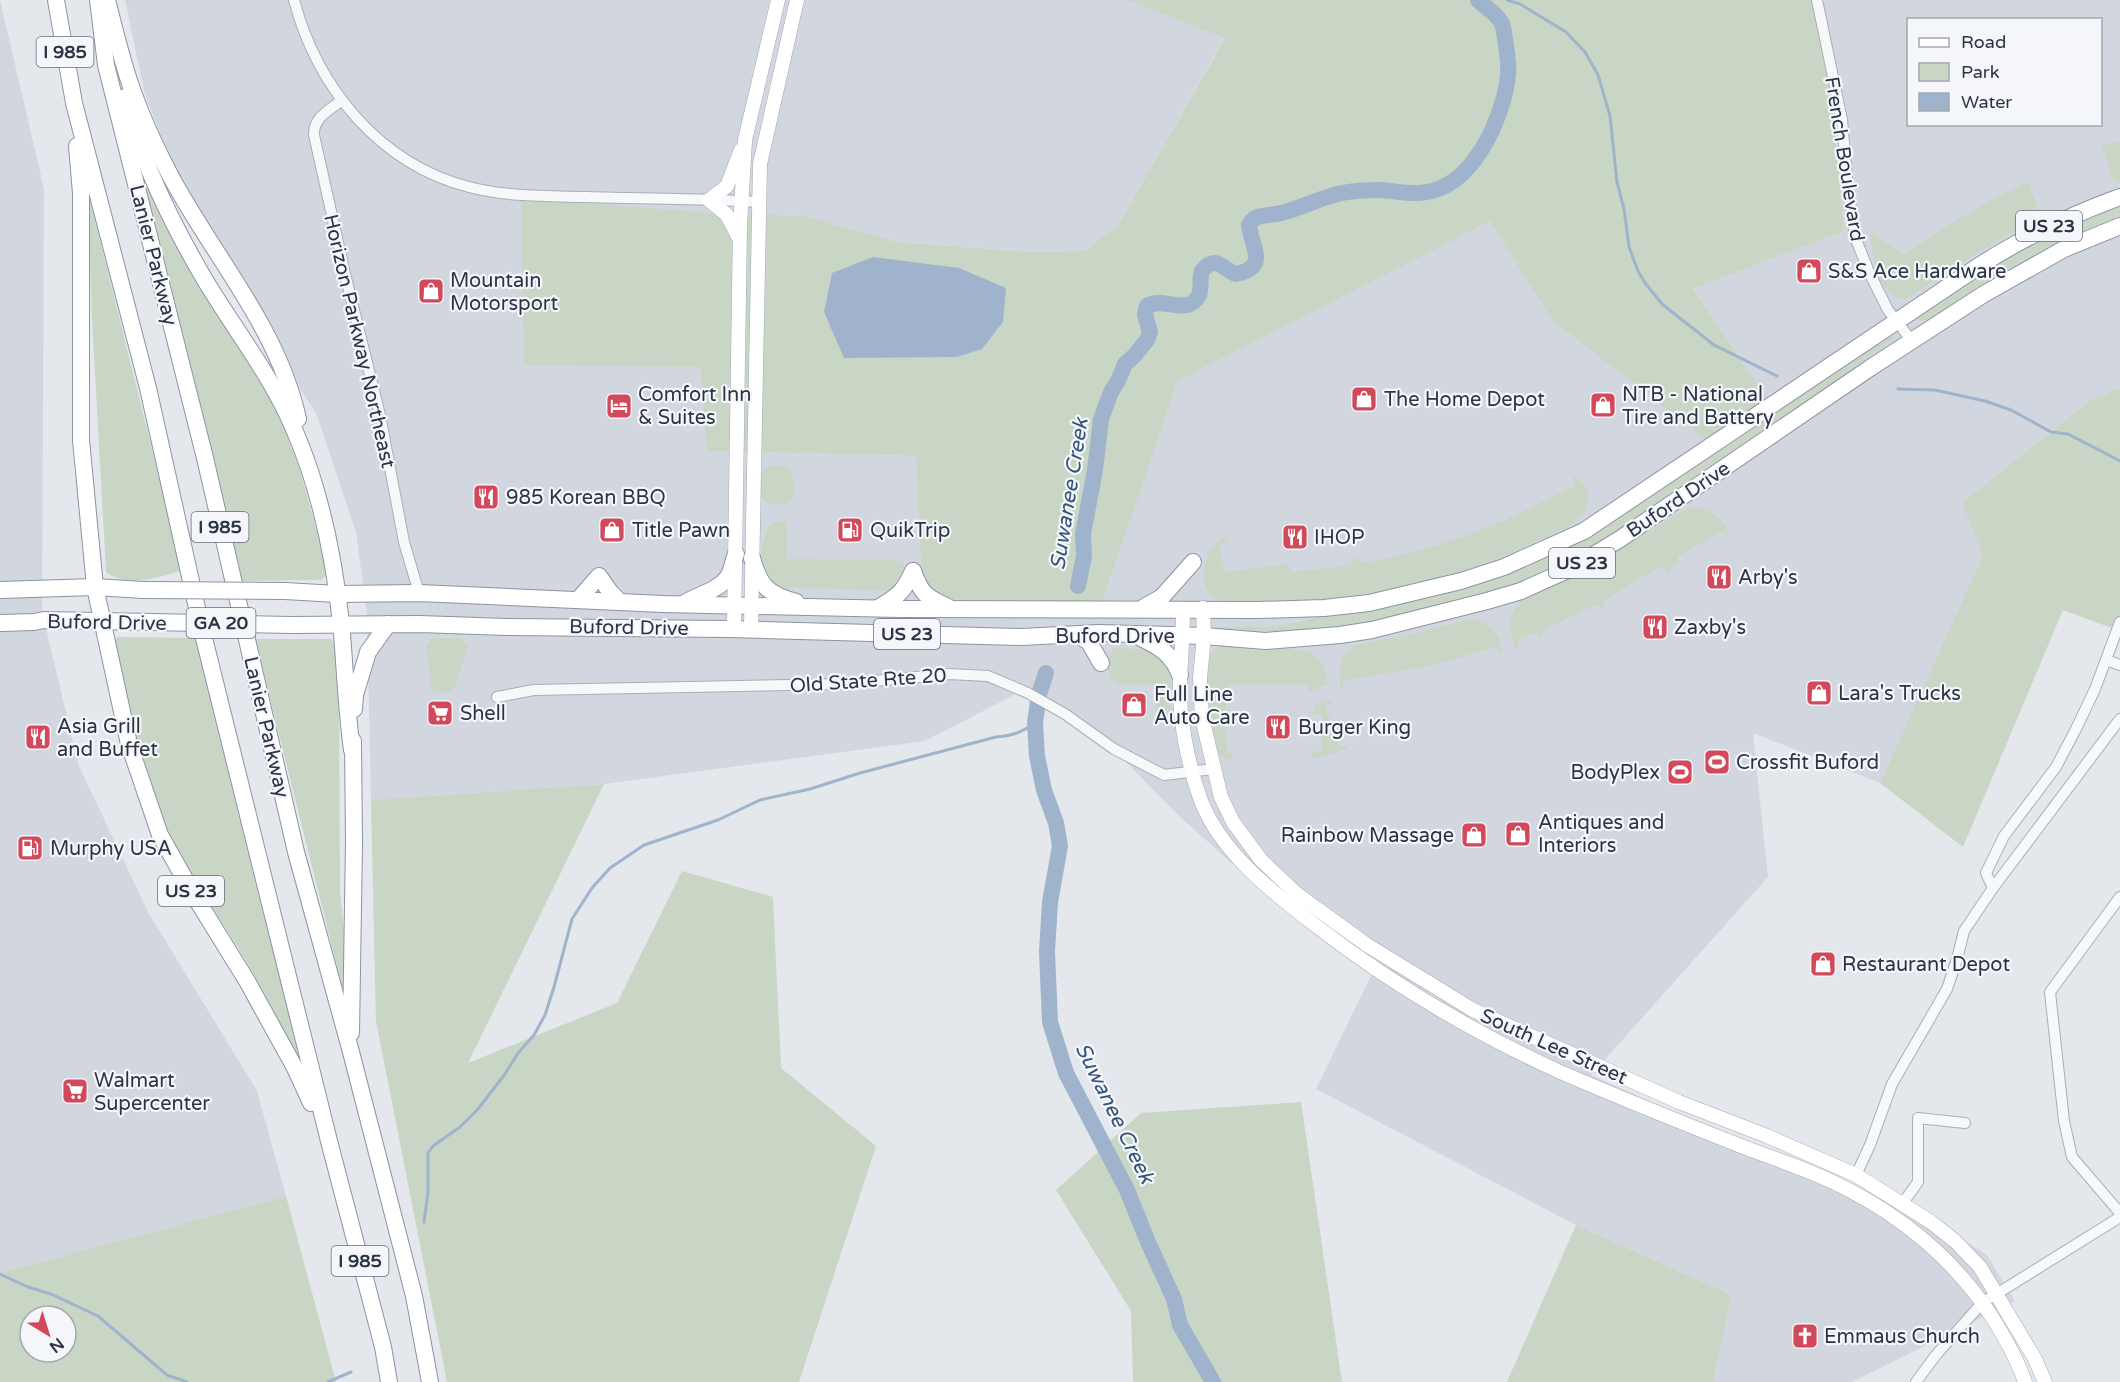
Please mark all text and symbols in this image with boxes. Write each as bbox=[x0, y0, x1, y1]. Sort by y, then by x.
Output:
legend bbox=[1907, 18, 2102, 126]
text: Road bbox=[1961, 31, 2006, 53]
road number: I 985 bbox=[36, 37, 94, 67]
text: Park bbox=[1961, 61, 2000, 83]
street label: French Boulevard bbox=[1819, 75, 1869, 243]
text: Water bbox=[1961, 91, 2012, 113]
street label: Lanier Parkway bbox=[124, 182, 182, 328]
road number: US 23 bbox=[2016, 211, 2082, 241]
street label: Horizon Parkway Northeast bbox=[318, 212, 400, 471]
shop icon: S&S Ace Hardware bbox=[1794, 256, 1824, 286]
place label: S&S Ace Hardware bbox=[1828, 260, 2006, 284]
place label: Mountain Motorsport bbox=[450, 269, 558, 316]
shop icon: Mountain Motorsport bbox=[416, 276, 446, 306]
place label: Comfort Inn & Suites bbox=[638, 383, 751, 430]
place label: NTB - National Tire and Battery bbox=[1622, 383, 1774, 430]
shop icon: The Home Depot bbox=[1349, 384, 1379, 414]
place label: The Home Depot bbox=[1384, 388, 1545, 412]
shop icon: NTB - National Tire and Battery bbox=[1588, 390, 1618, 420]
hotel icon: Comfort Inn & Suites bbox=[604, 391, 634, 421]
water label: Suwanee Creek bbox=[1045, 415, 1094, 572]
street label: Buford Drive bbox=[1622, 456, 1735, 543]
restaurant icon: 985 Korean BBQ bbox=[471, 482, 501, 512]
place label: 985 Korean BBQ bbox=[506, 486, 666, 510]
road number: I 985 bbox=[192, 512, 248, 542]
shop icon: Title Pawn bbox=[597, 515, 627, 545]
fuel station icon: QuikTrip bbox=[835, 515, 865, 545]
place label: Title Pawn bbox=[632, 519, 730, 543]
place label: QuikTrip bbox=[870, 519, 950, 543]
restaurant icon: IHOP bbox=[1280, 522, 1310, 552]
place label: IHOP bbox=[1314, 526, 1364, 550]
road number: US 23 bbox=[1549, 548, 1615, 578]
restaurant icon: Arby's bbox=[1704, 562, 1734, 592]
place label: Arby's bbox=[1738, 566, 1798, 590]
road number: GA 20 bbox=[186, 608, 256, 638]
street label: Buford Drive bbox=[47, 610, 167, 636]
restaurant icon: Zaxby's bbox=[1640, 612, 1670, 642]
street label: Buford Drive bbox=[569, 615, 689, 641]
place label: Zaxby's bbox=[1674, 616, 1746, 640]
road number: US 23 bbox=[874, 619, 940, 649]
street label: Buford Drive bbox=[1055, 625, 1175, 649]
street label: Lanier Parkway bbox=[238, 654, 294, 800]
street label: Old State Rte 20 bbox=[789, 664, 947, 698]
shop icon: Lara's Trucks bbox=[1804, 678, 1834, 708]
place label: Lara's Trucks bbox=[1838, 682, 1961, 706]
place label: Full Line Auto Care bbox=[1154, 683, 1250, 730]
shop icon: Full Line Auto Care bbox=[1119, 690, 1149, 720]
supermarket icon: Shell bbox=[425, 698, 455, 728]
place label: Shell bbox=[460, 702, 506, 726]
restaurant icon: Burger King bbox=[1263, 712, 1293, 742]
place label: Asia Grill and Buffet bbox=[57, 715, 158, 762]
place label: Burger King bbox=[1298, 716, 1411, 740]
restaurant icon: Asia Grill and Buffet bbox=[23, 722, 53, 752]
sports icon: Crossfit Buford bbox=[1702, 747, 1732, 777]
place label: Crossfit Buford bbox=[1736, 751, 1879, 775]
sports icon: BodyPlex bbox=[1665, 757, 1695, 787]
place label: BodyPlex bbox=[1571, 761, 1660, 785]
place label: Antiques and Interiors bbox=[1538, 811, 1664, 858]
shop icon: Antiques and Interiors bbox=[1503, 819, 1533, 849]
shop icon: Rainbow Massage bbox=[1459, 820, 1489, 850]
place label: Rainbow Massage bbox=[1281, 824, 1454, 848]
fuel station icon: Murphy USA bbox=[15, 833, 45, 863]
place label: Murphy USA bbox=[50, 837, 172, 861]
road number: US 23 bbox=[158, 876, 224, 906]
shop icon: Restaurant Depot bbox=[1808, 949, 1838, 979]
place label: Restaurant Depot bbox=[1842, 953, 2010, 977]
street label: South Lee Street bbox=[1476, 1004, 1631, 1090]
water label: Suwanee Creek bbox=[1070, 1039, 1160, 1189]
place label: Walmart Supercenter bbox=[94, 1069, 210, 1116]
supermarket icon: Walmart Supercenter bbox=[60, 1076, 90, 1106]
road number: I 985 bbox=[332, 1246, 388, 1276]
north arrow bbox=[18, 1304, 78, 1364]
church icon: Emmaus Church bbox=[1790, 1321, 1820, 1351]
place label: Emmaus Church bbox=[1824, 1325, 1980, 1349]
text: N bbox=[45, 1333, 68, 1357]

